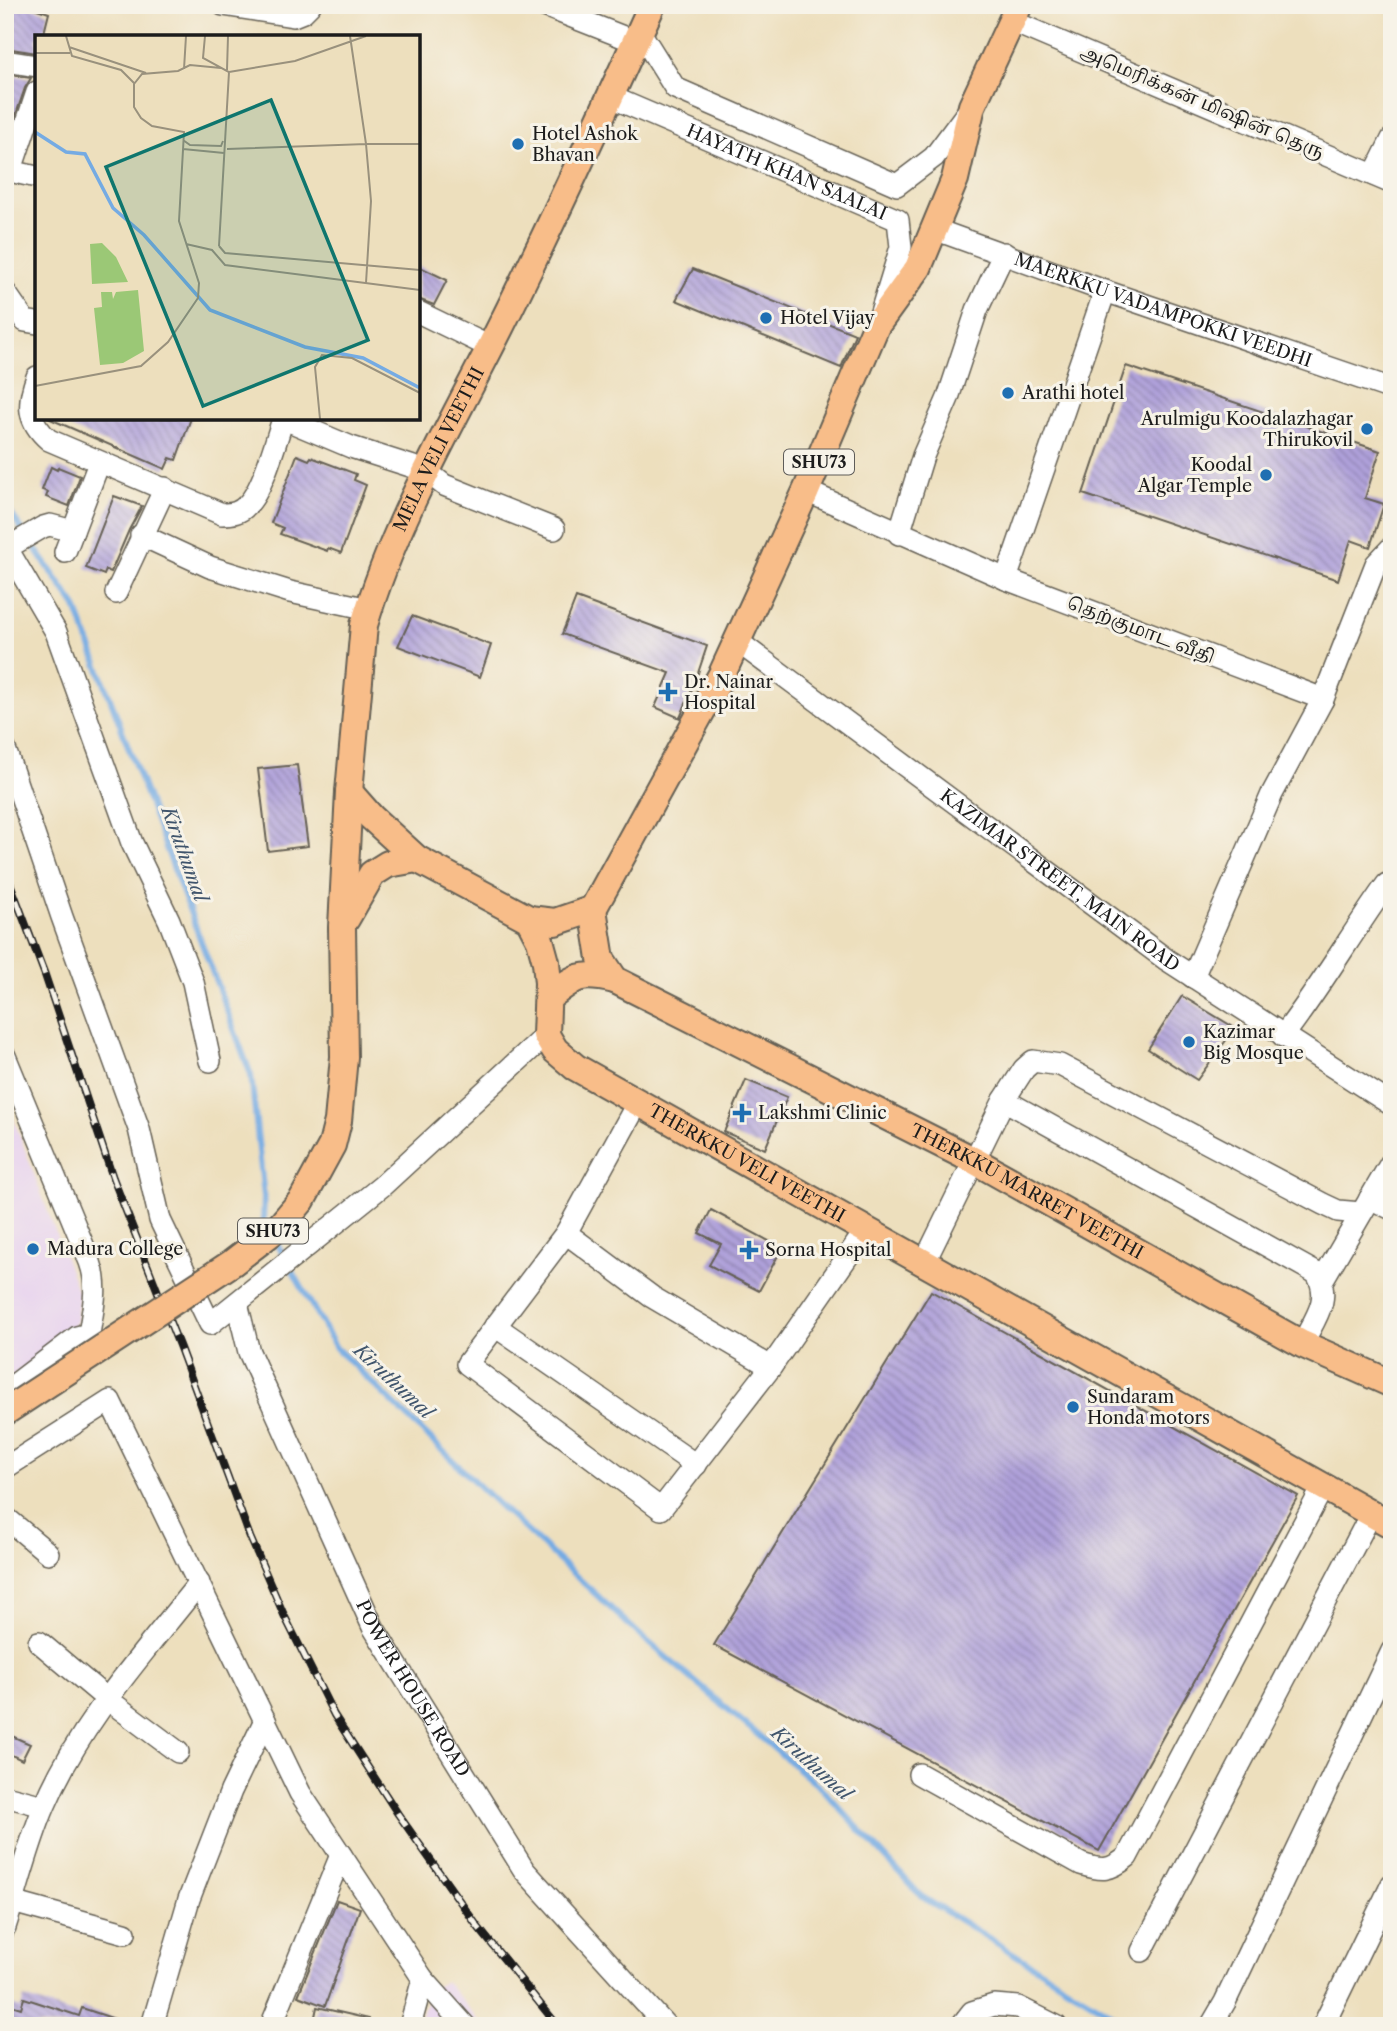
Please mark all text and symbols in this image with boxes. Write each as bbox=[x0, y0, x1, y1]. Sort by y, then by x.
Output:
inset map bbox=[35, 35, 420, 420]
street label: அமெரிக்கன் மிஷின் தெரு bbox=[1077, 40, 1327, 164]
street label: HAYATH KHAN SAALAI bbox=[683, 120, 890, 225]
place label: Hotel Ashok Bhavan bbox=[532, 123, 639, 166]
marker: Hotel Ashok Bhavan bbox=[510, 136, 526, 152]
street label: MAERKKU VADAMPOKKI VEEDHI bbox=[1011, 248, 1315, 372]
place label: Hotel Vijay bbox=[780, 307, 876, 329]
marker: Hotel Vijay bbox=[758, 310, 774, 326]
street label: MELA VELI VEETHI bbox=[389, 363, 489, 535]
place label: Arathi hotel bbox=[1021, 382, 1124, 404]
marker: Arathi hotel bbox=[1000, 385, 1016, 401]
place label: Arulmigu Koodalazhagar Thirukovil bbox=[1140, 408, 1353, 451]
marker: Arulmigu Koodalazhagar Thirukovil bbox=[1359, 421, 1375, 437]
road number: SHU73 bbox=[784, 449, 854, 475]
place label: Koodal Algar Temple bbox=[1137, 454, 1252, 497]
marker: Koodal Algar Temple bbox=[1258, 467, 1274, 483]
street label: தெற்குமாட வீதி bbox=[1064, 592, 1218, 668]
place label: Dr. Nainar Hospital bbox=[684, 671, 773, 714]
marker: Dr. Nainar Hospital bbox=[658, 682, 678, 702]
street label: KAZIMAR STREET, MAIN ROAD bbox=[936, 784, 1184, 976]
water label: Kiruthumal bbox=[156, 801, 213, 907]
place label: Kazimar Big Mosque bbox=[1203, 1021, 1304, 1064]
marker: Kazimar Big Mosque bbox=[1181, 1034, 1197, 1050]
street label: THERKKU VELI VEETHI bbox=[645, 1099, 849, 1227]
place label: Lakshmi Clinic bbox=[758, 1102, 887, 1124]
marker: Lakshmi Clinic bbox=[732, 1103, 752, 1123]
street label: THERKKU MARRET VEETHI bbox=[907, 1119, 1147, 1264]
road number: SHU73 bbox=[238, 1218, 308, 1244]
place label: Madura College bbox=[47, 1238, 183, 1260]
place label: Sorna Hospital bbox=[765, 1239, 891, 1261]
marker: Sorna Hospital bbox=[739, 1240, 759, 1260]
marker: Madura College bbox=[25, 1241, 41, 1257]
water label: Kiruthumal bbox=[348, 1338, 439, 1425]
place label: Sundaram Honda motors bbox=[1087, 1386, 1210, 1429]
marker: Sundaram Honda motors bbox=[1065, 1399, 1081, 1415]
street label: POWER HOUSE ROAD bbox=[351, 1596, 474, 1781]
water label: Kiruthumal bbox=[765, 1720, 858, 1807]

